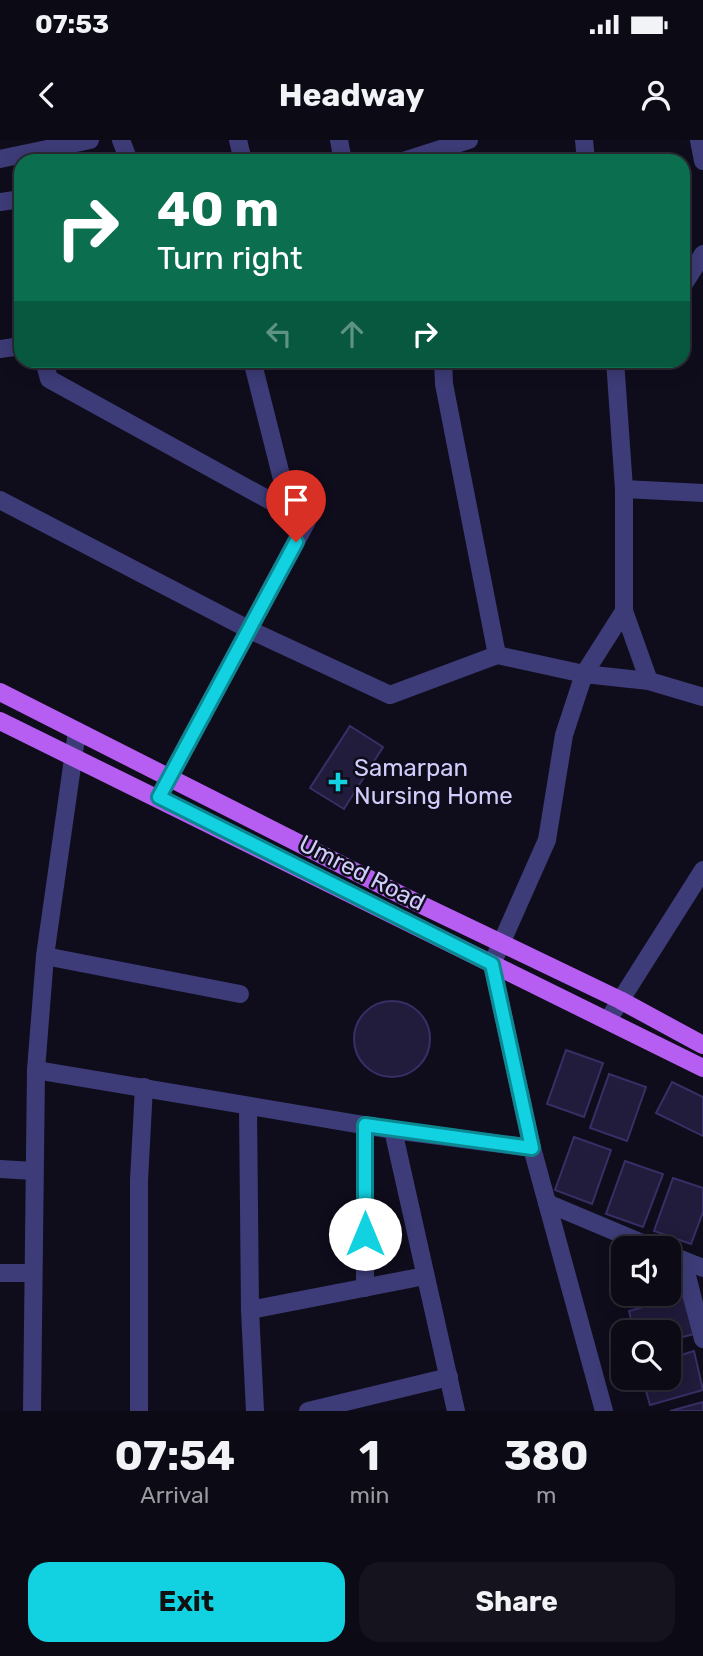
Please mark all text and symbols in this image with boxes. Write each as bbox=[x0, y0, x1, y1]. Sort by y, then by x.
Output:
text: 07:53 bbox=[35, 9, 109, 40]
icon: back bbox=[28, 76, 66, 114]
text: Headway bbox=[279, 76, 424, 114]
icon: person bbox=[637, 76, 675, 114]
text: 40 m bbox=[157, 180, 279, 238]
icon: right bbox=[42, 182, 133, 273]
text: Turn right bbox=[157, 239, 302, 277]
icon: left bbox=[260, 315, 298, 353]
icon: ahead bbox=[333, 315, 371, 353]
icon: right bbox=[406, 315, 444, 353]
pin bbox=[266, 470, 326, 542]
icon: arrive bbox=[277, 481, 315, 519]
place label: Samarpan Nursing Home bbox=[354, 754, 513, 810]
marker: Samarpan Nursing Home bbox=[328, 772, 348, 792]
street label: Umred Road bbox=[294, 829, 430, 917]
position arrow bbox=[328, 1197, 402, 1271]
map controls bbox=[611, 1236, 681, 1390]
button: sound bbox=[611, 1236, 681, 1306]
button: search bbox=[611, 1320, 681, 1390]
text: 07:54 bbox=[114, 1431, 235, 1481]
text: 1 bbox=[359, 1431, 380, 1481]
text: 380 bbox=[504, 1431, 589, 1481]
text: Arrival bbox=[140, 1481, 209, 1509]
text: min bbox=[350, 1481, 389, 1509]
text: m bbox=[536, 1481, 556, 1509]
button: Exit bbox=[28, 1562, 345, 1642]
button: Share bbox=[359, 1562, 675, 1642]

